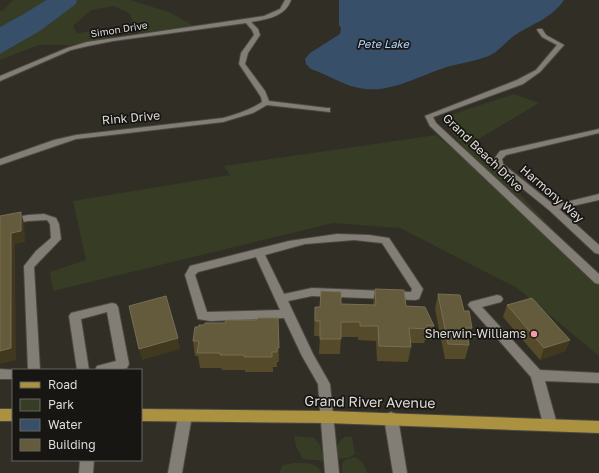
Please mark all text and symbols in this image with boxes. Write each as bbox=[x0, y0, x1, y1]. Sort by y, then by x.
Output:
street label: Simon Drive bbox=[90, 19, 148, 39]
water label: Pete Lake bbox=[357, 37, 411, 50]
street label: Rink Drive bbox=[101, 107, 161, 128]
street label: Grand Beach Drive bbox=[440, 110, 527, 195]
street label: Harmony Way bbox=[517, 162, 587, 226]
place label: Sherwin-Williams bbox=[425, 326, 526, 341]
marker: Sherwin-Williams bbox=[529, 329, 539, 339]
legend bbox=[12, 369, 142, 461]
text: Road bbox=[48, 377, 77, 392]
street label: Grand River Avenue bbox=[304, 392, 436, 411]
text: Park bbox=[48, 397, 74, 412]
text: Water bbox=[48, 417, 82, 432]
text: Building bbox=[48, 437, 96, 452]

